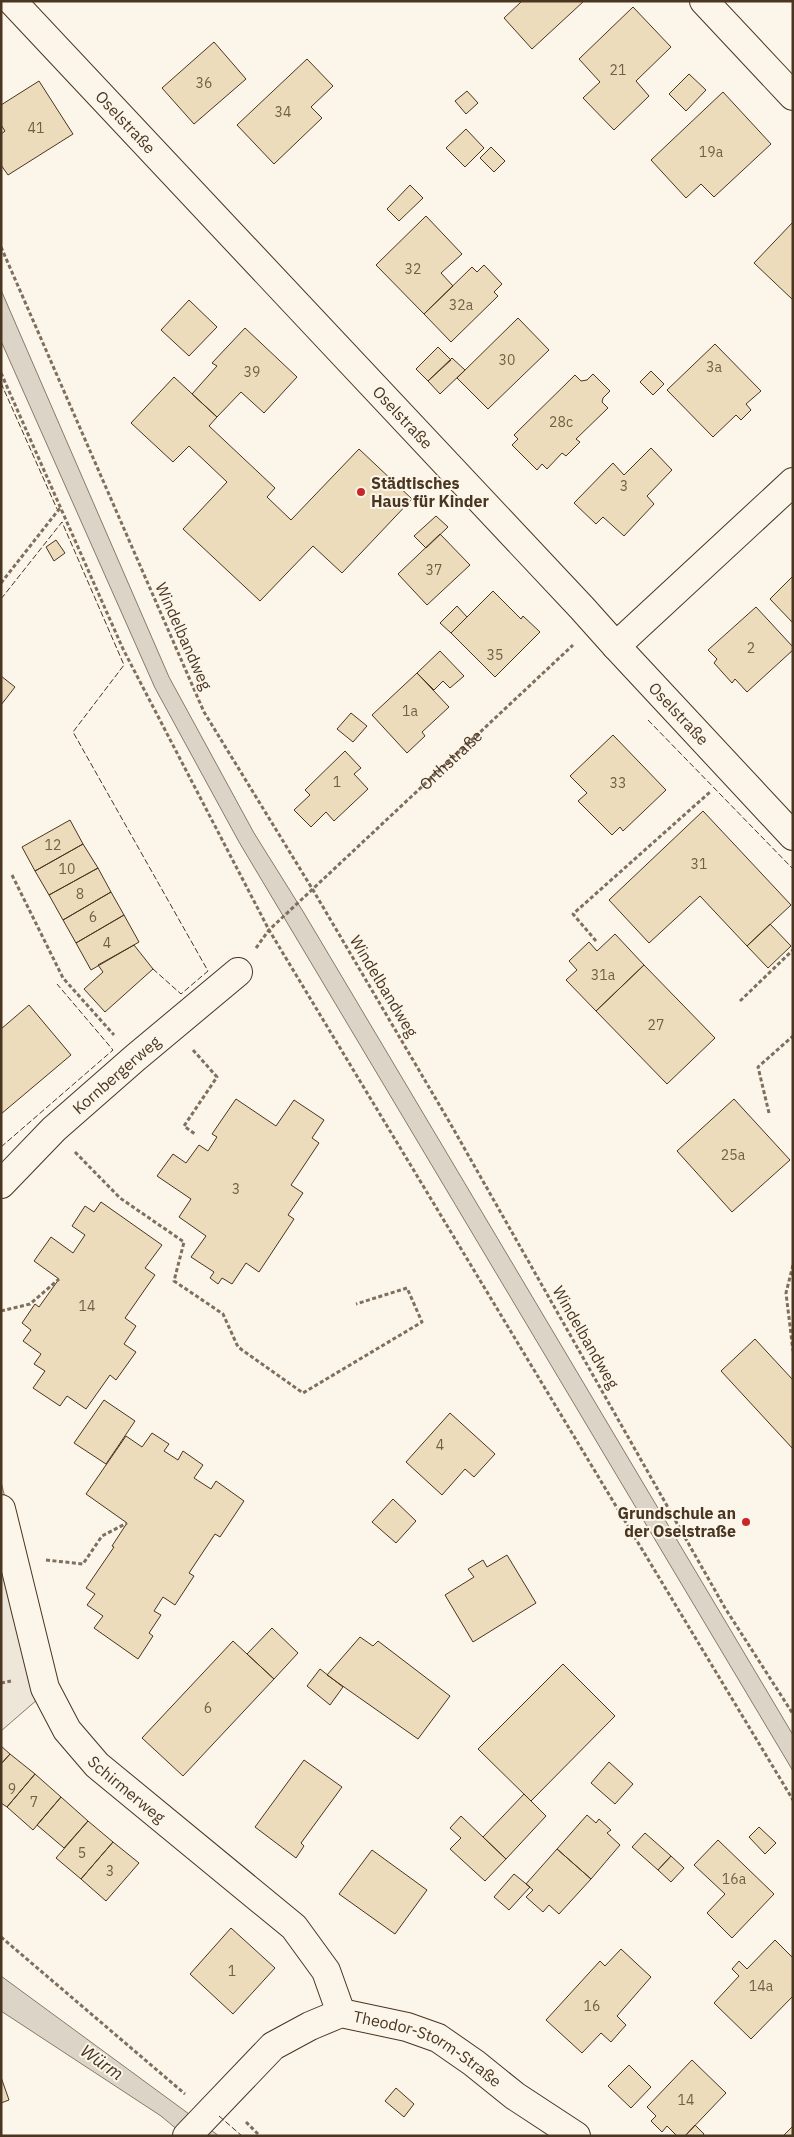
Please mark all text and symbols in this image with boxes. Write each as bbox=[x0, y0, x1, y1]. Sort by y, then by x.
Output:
house number: 21 bbox=[610, 61, 626, 79]
house number: 36 bbox=[196, 74, 212, 92]
street label: Oselstraße bbox=[91, 86, 160, 158]
house number: 34 bbox=[275, 103, 291, 121]
house number: 41 bbox=[28, 119, 44, 137]
house number: 19a bbox=[699, 143, 724, 161]
house number: 32 bbox=[405, 260, 421, 278]
house number: 32a bbox=[449, 296, 474, 314]
house number: 30 bbox=[499, 351, 515, 369]
house number: 3a bbox=[706, 358, 722, 376]
house number: 39 bbox=[244, 363, 260, 381]
street label: Oselstraße bbox=[369, 382, 437, 453]
house number: 28c bbox=[549, 413, 573, 431]
place label: Städtisches Haus für Kinder bbox=[371, 473, 490, 511]
house number: 3 bbox=[620, 477, 628, 495]
marker: Städtisches Haus für Kinder bbox=[355, 486, 367, 498]
house number: 37 bbox=[426, 561, 442, 579]
street label: Windelbandweg bbox=[151, 579, 217, 693]
house number: 2 bbox=[747, 639, 755, 657]
house number: 35 bbox=[487, 646, 503, 664]
street label: Oselstraße bbox=[645, 678, 713, 749]
house number: 1a bbox=[402, 702, 418, 720]
street label: Orthstraße bbox=[415, 725, 486, 794]
house number: 1 bbox=[333, 773, 341, 791]
house number: 33 bbox=[610, 774, 626, 792]
house number: 12 bbox=[45, 836, 61, 854]
house number: 31 bbox=[691, 855, 707, 873]
house number: 10 bbox=[59, 860, 75, 878]
house number: 8 bbox=[76, 885, 84, 903]
house number: 6 bbox=[89, 908, 97, 926]
street label: Windelbandweg bbox=[346, 931, 423, 1041]
house number: 4 bbox=[103, 934, 111, 952]
house number: 31a bbox=[591, 966, 616, 984]
house number: 27 bbox=[648, 1016, 664, 1034]
street label: Kornbergerweg bbox=[68, 1031, 165, 1118]
house number: 25a bbox=[721, 1146, 746, 1164]
house number: 3 bbox=[232, 1180, 240, 1198]
street label: Windelbandweg bbox=[548, 1282, 624, 1392]
house number: 14 bbox=[79, 1297, 95, 1315]
house number: 4 bbox=[436, 1436, 444, 1454]
place label: Grundschule an der Oselstraße bbox=[618, 1503, 736, 1541]
marker: Grundschule an der Oselstraße bbox=[740, 1516, 752, 1528]
house number: 6 bbox=[204, 1699, 212, 1717]
street label: Schirmerweg bbox=[83, 1752, 170, 1827]
house number: 9 bbox=[8, 1780, 16, 1798]
house number: 7 bbox=[30, 1793, 38, 1811]
house number: 5 bbox=[78, 1844, 86, 1862]
house number: 3 bbox=[106, 1862, 114, 1880]
house number: 16a bbox=[722, 1870, 747, 1888]
house number: 1 bbox=[228, 1962, 236, 1980]
house number: 14a bbox=[749, 1977, 774, 1995]
house number: 16 bbox=[584, 1997, 600, 2015]
street label: Theodor-Storm-Straße bbox=[351, 2006, 506, 2091]
water label: Würm bbox=[76, 2039, 128, 2085]
house number: 14 bbox=[678, 2091, 694, 2109]

